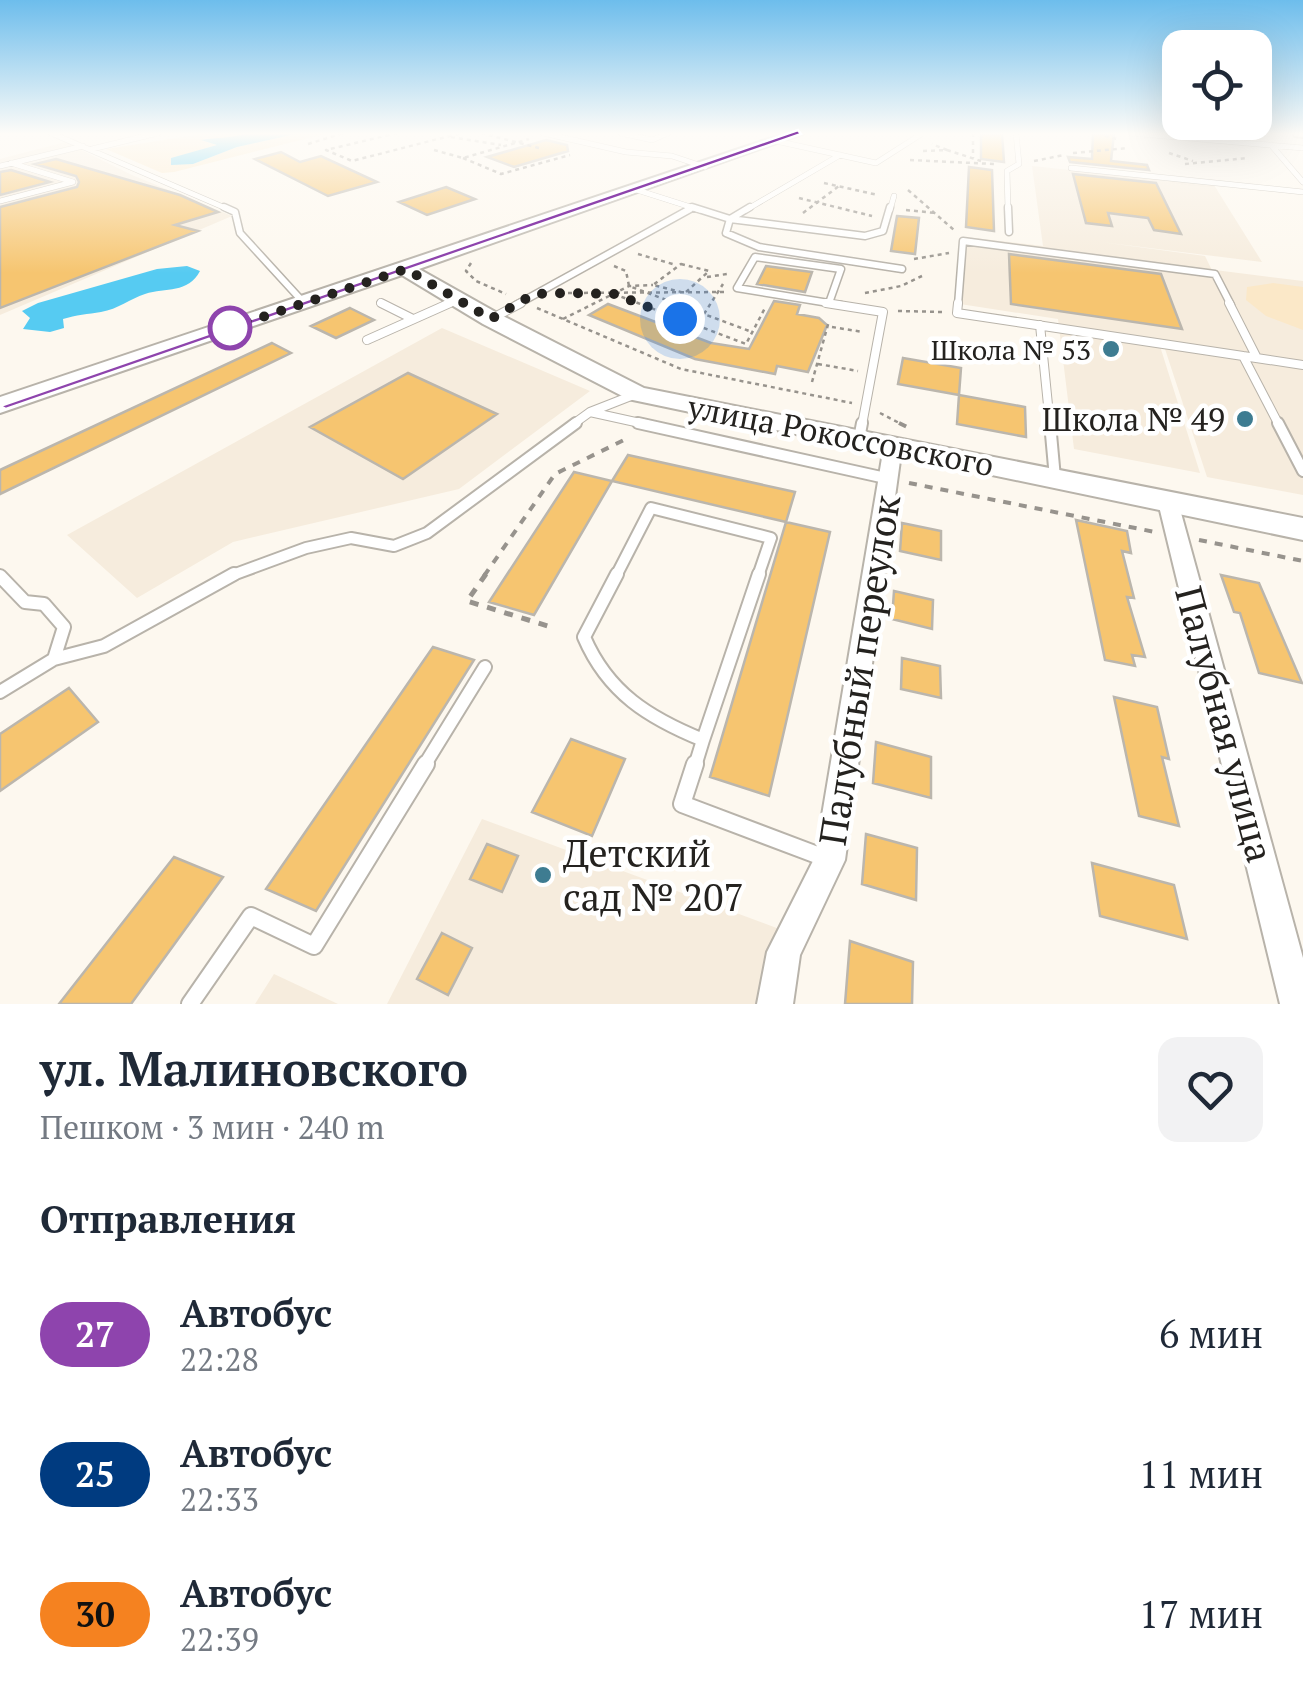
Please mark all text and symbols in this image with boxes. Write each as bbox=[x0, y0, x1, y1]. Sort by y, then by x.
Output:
map controls bbox=[1162, 30, 1272, 140]
button: locate bbox=[1162, 30, 1272, 140]
your location bbox=[655, 294, 705, 344]
unlabelled marker bbox=[209, 307, 251, 349]
place label: Школа № 53 bbox=[931, 331, 1091, 368]
marker: Школа № 53 bbox=[1100, 338, 1122, 360]
street label: улица Рокоссовского bbox=[684, 385, 997, 485]
place label: Школа № 49 bbox=[1042, 398, 1225, 440]
marker: Школа № 49 bbox=[1234, 408, 1256, 430]
street label: Палубный переулок bbox=[807, 491, 911, 849]
street label: Палубная улица bbox=[1164, 581, 1286, 867]
place label: Детский сад № 207 bbox=[563, 828, 744, 922]
marker: Детский сад № 207 bbox=[532, 864, 554, 886]
text: ул. Малиновского bbox=[40, 1036, 468, 1100]
button: heart bbox=[1158, 1037, 1263, 1142]
text: Пешком · 3 мин · 240 m bbox=[40, 1106, 384, 1148]
text: Отправления bbox=[40, 1194, 296, 1244]
text: Автобус bbox=[180, 1288, 332, 1338]
text: 6 мин bbox=[1159, 1309, 1263, 1359]
text: 27 bbox=[75, 1311, 115, 1357]
text: 22:28 bbox=[180, 1338, 259, 1380]
text: Автобус bbox=[180, 1428, 332, 1478]
text: 11 мин bbox=[1139, 1449, 1263, 1499]
text: 25 bbox=[75, 1451, 115, 1497]
text: 22:33 bbox=[180, 1478, 259, 1520]
text: Автобус bbox=[180, 1568, 332, 1618]
text: 17 мин bbox=[1139, 1589, 1263, 1639]
text: 30 bbox=[75, 1591, 115, 1637]
text: 22:39 bbox=[180, 1618, 259, 1660]

